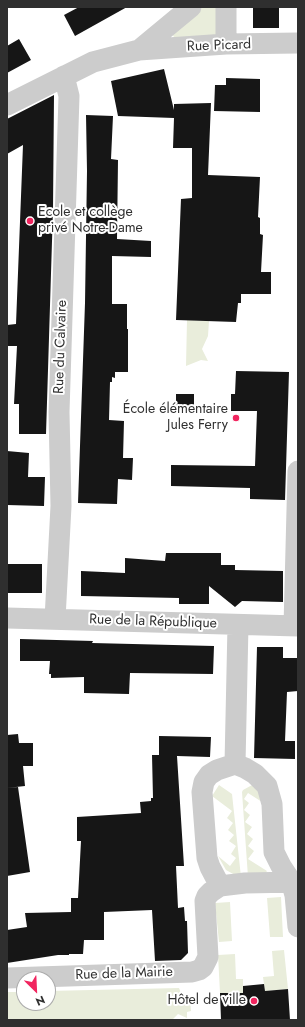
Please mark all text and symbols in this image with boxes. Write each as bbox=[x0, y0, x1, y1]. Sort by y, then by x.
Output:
street label: Rue Picard bbox=[187, 36, 251, 56]
place label: Ecole et collège privé Notre-Dame bbox=[38, 205, 143, 238]
marker: Ecole et collège privé Notre-Dame bbox=[25, 216, 35, 226]
street label: Rue du Calvaire bbox=[51, 300, 71, 394]
place label: École élémentaire Jules Ferry bbox=[123, 402, 228, 434]
marker: École élémentaire Jules Ferry bbox=[231, 413, 241, 423]
street label: Rue de la République bbox=[89, 611, 217, 633]
street label: Rue de la Mairie bbox=[75, 964, 173, 984]
north arrow bbox=[16, 971, 56, 1011]
text: N bbox=[33, 992, 48, 1010]
place label: Hôtel de ville bbox=[168, 993, 246, 1009]
marker: Hôtel de ville bbox=[249, 996, 259, 1006]

